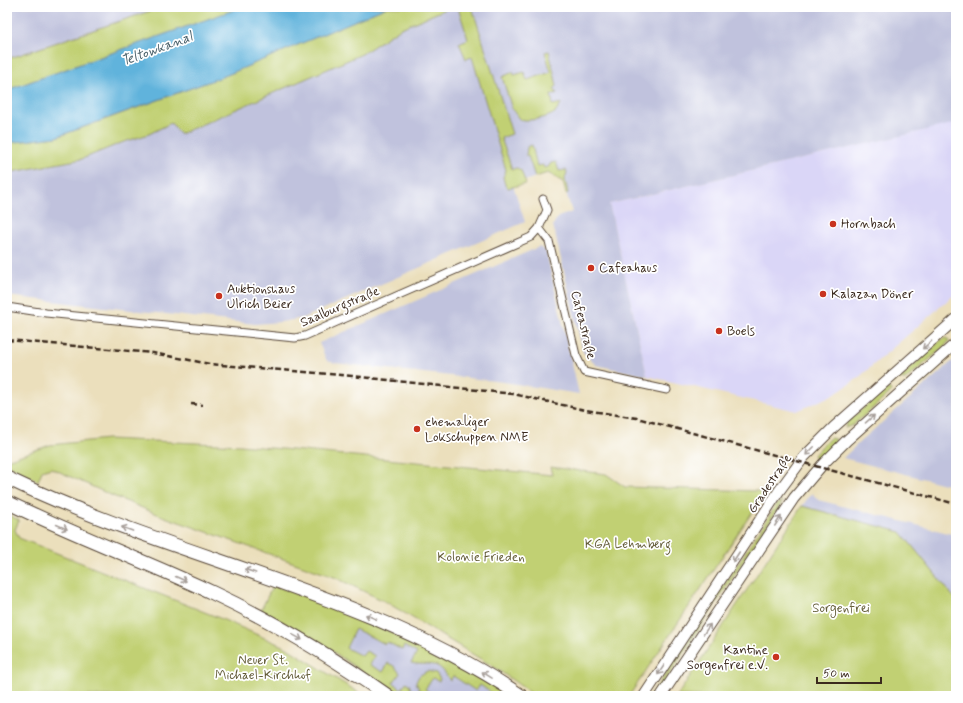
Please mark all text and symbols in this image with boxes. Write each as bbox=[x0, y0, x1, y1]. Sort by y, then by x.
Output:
water label: Teltowkanal bbox=[119, 27, 197, 70]
place label: Hornbach bbox=[841, 216, 896, 233]
marker: Hornbach bbox=[828, 219, 838, 229]
place label: Cafeahaus bbox=[599, 260, 658, 277]
marker: Cafeahaus bbox=[586, 263, 596, 273]
place label: Auktionshaus Ulrich Beier bbox=[227, 281, 295, 313]
street label: Saalburgstraße bbox=[298, 283, 383, 333]
place label: Kalazan Döner bbox=[831, 286, 914, 303]
street label: Cafeastraße bbox=[566, 289, 600, 361]
marker: Kalazan Döner bbox=[818, 289, 828, 299]
marker: Auktionshaus Ulrich Beier bbox=[214, 291, 224, 301]
place label: Boels bbox=[727, 323, 755, 340]
marker: Boels bbox=[714, 326, 724, 336]
one-way arrow bbox=[921, 340, 932, 349]
place label: ehemaliger Lokschuppen NME bbox=[425, 414, 529, 446]
one-way arrow bbox=[864, 415, 875, 424]
marker: ehemaliger Lokschuppen NME bbox=[412, 424, 422, 434]
one-way arrow bbox=[805, 446, 815, 456]
street label: Gradestraße bbox=[744, 451, 796, 517]
one-way arrow bbox=[774, 515, 783, 526]
one-way arrow bbox=[55, 524, 67, 531]
one-way arrow bbox=[121, 524, 133, 532]
park label: KGA Lehmberg bbox=[585, 536, 671, 555]
park label: Kolonie Frieden bbox=[437, 549, 525, 566]
one-way arrow bbox=[732, 552, 740, 563]
one-way arrow bbox=[244, 567, 257, 574]
one-way arrow bbox=[174, 576, 186, 583]
park label: Sorgenfrei bbox=[812, 600, 870, 618]
one-way arrow bbox=[366, 613, 378, 621]
one-way arrow bbox=[703, 624, 711, 635]
one-way arrow bbox=[291, 633, 303, 641]
place label: Kantine Sorgenfrei e.V. bbox=[687, 642, 768, 675]
park label: Neuer St. Michael-Kirchhof bbox=[215, 652, 311, 684]
marker: Kantine Sorgenfrei e.V. bbox=[771, 652, 781, 662]
scale bar bbox=[817, 659, 881, 685]
one-way arrow bbox=[657, 665, 665, 676]
text: 50 m bbox=[823, 666, 850, 682]
one-way arrow bbox=[482, 671, 493, 680]

